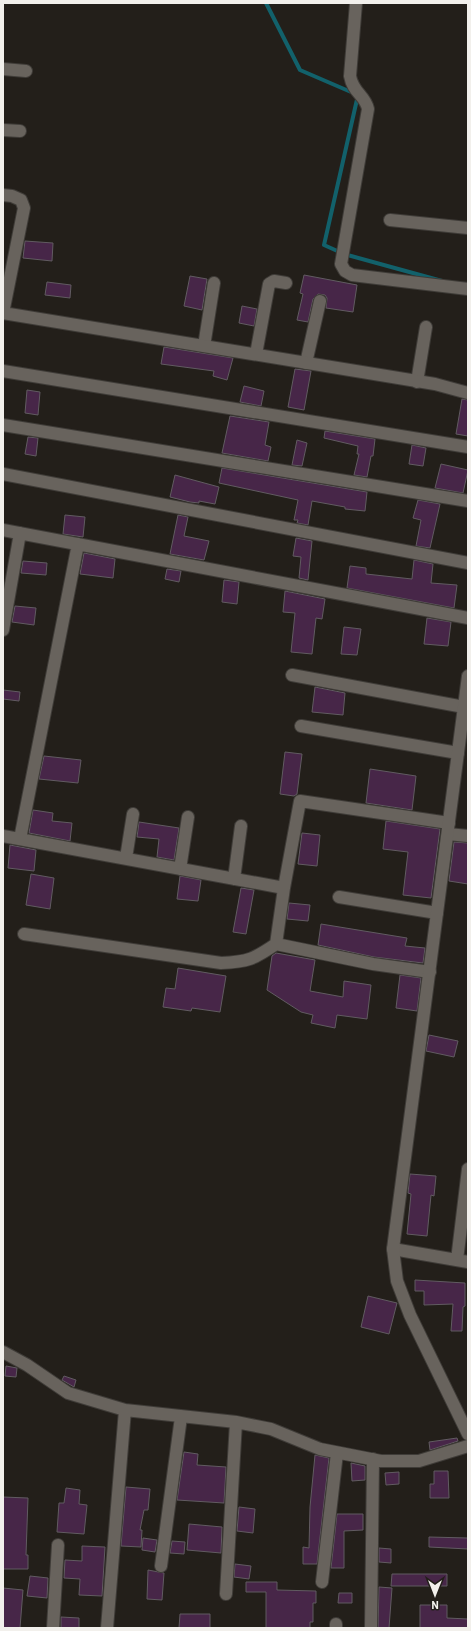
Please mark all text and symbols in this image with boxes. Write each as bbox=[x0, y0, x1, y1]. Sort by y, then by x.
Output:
north arrow bbox=[415, 1575, 455, 1615]
text: N bbox=[431, 1599, 439, 1612]

